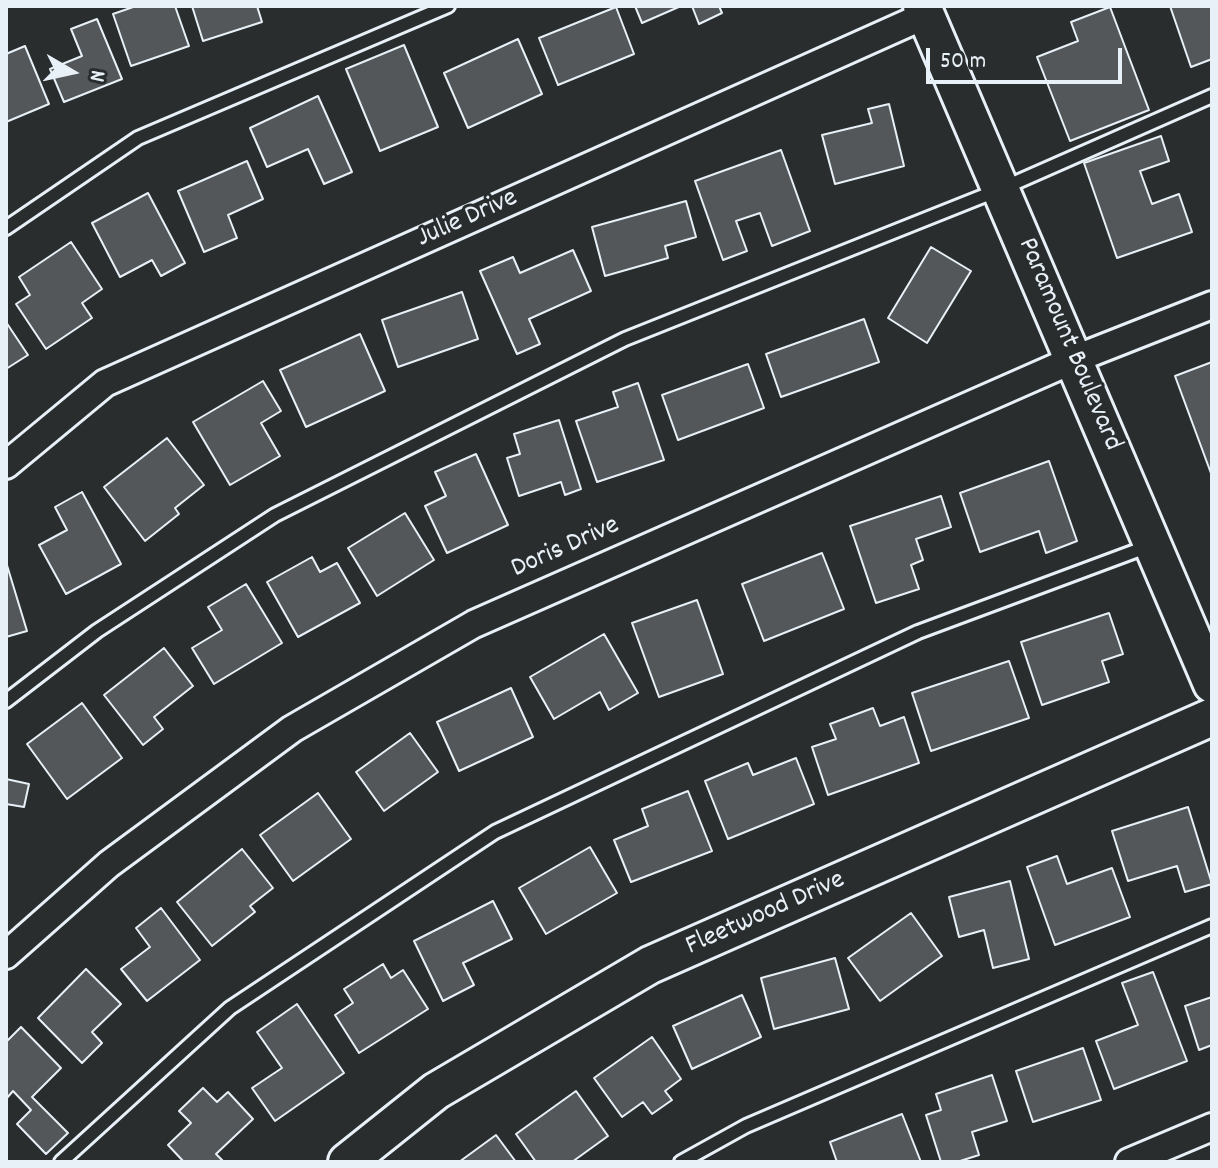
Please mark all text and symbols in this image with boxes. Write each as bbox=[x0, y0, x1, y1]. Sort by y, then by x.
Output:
north arrow bbox=[32, 32, 112, 112]
scale bar bbox=[930, 32, 1126, 82]
text: 50 m bbox=[940, 45, 986, 79]
text: N bbox=[80, 68, 112, 84]
street label: Julie Drive bbox=[412, 183, 524, 257]
street label: Paramount Boulevard bbox=[1008, 234, 1128, 456]
street label: Doris Drive bbox=[507, 510, 625, 588]
street label: Fleetwood Drive bbox=[681, 865, 851, 965]

